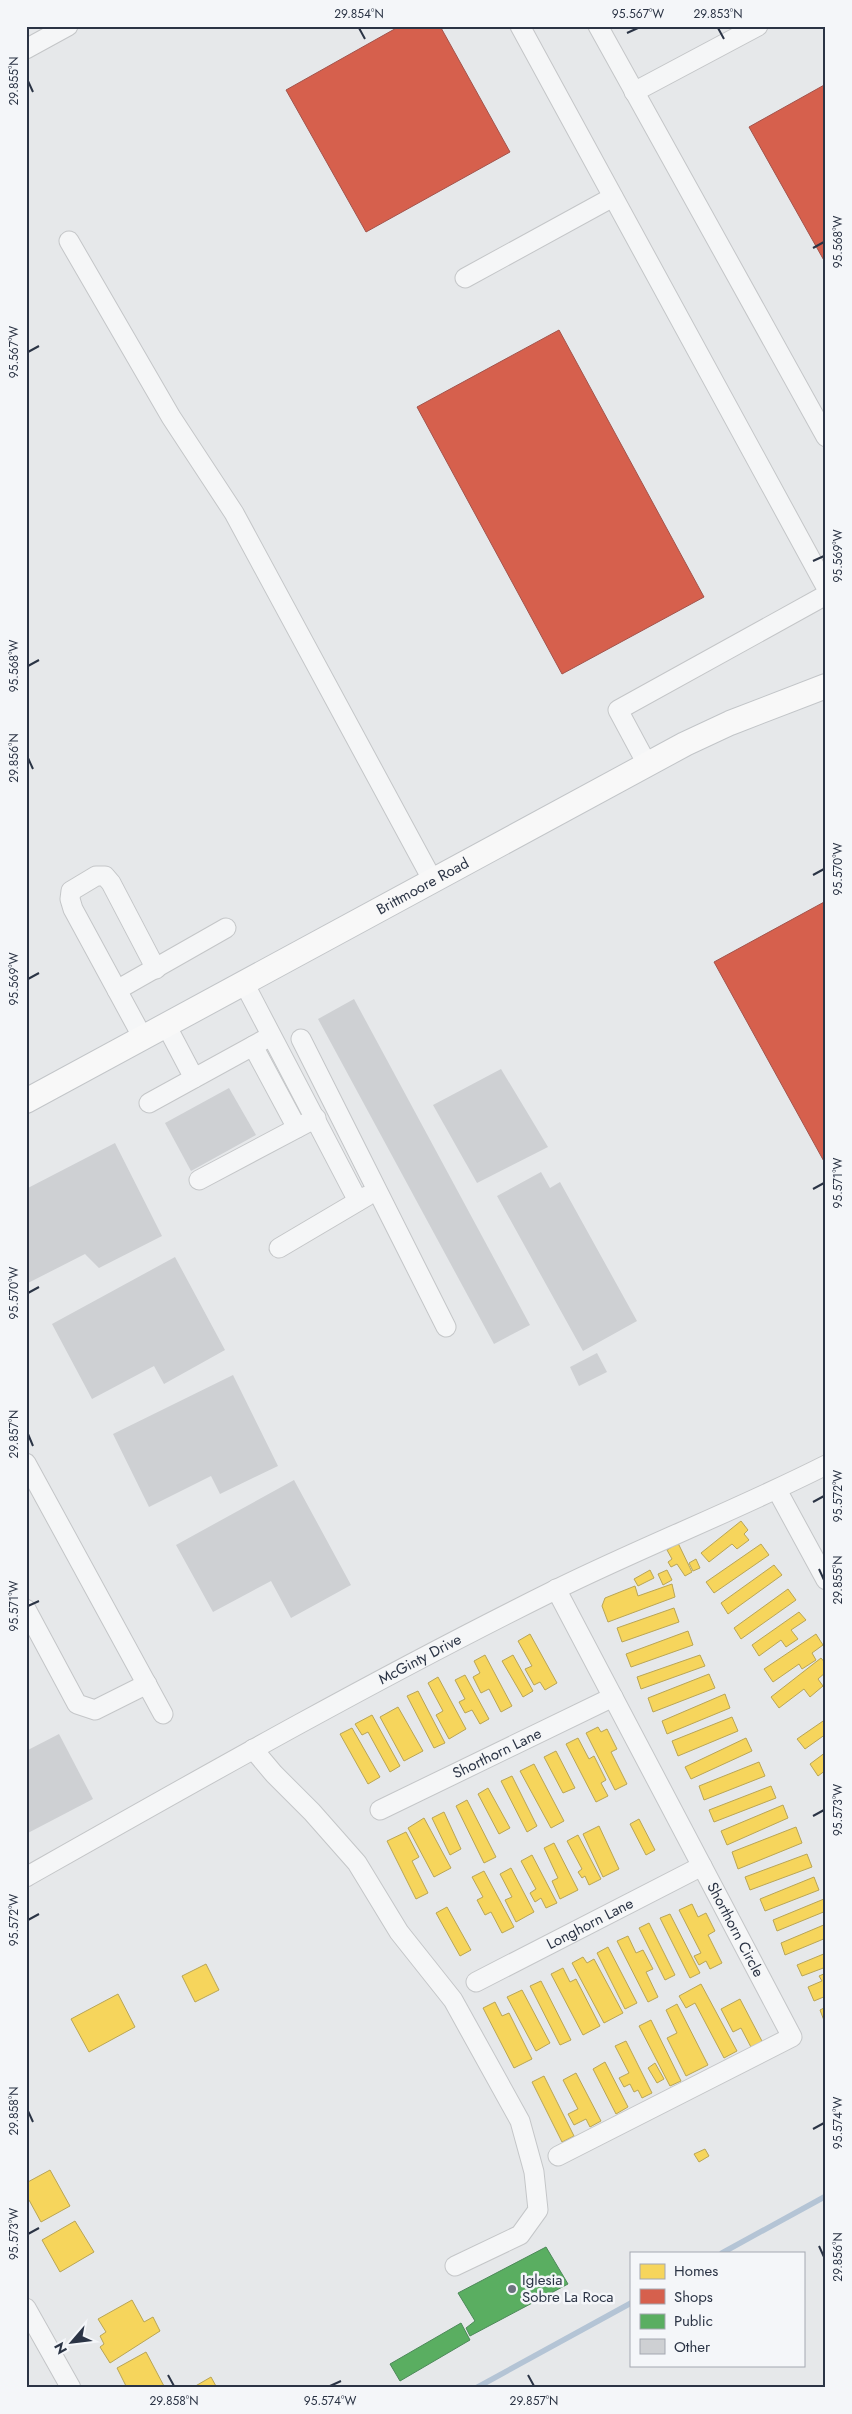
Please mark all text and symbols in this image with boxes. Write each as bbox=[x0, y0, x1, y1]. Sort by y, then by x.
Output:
text: 29.854°N bbox=[334, 5, 384, 23]
text: 95.567°W bbox=[612, 5, 664, 23]
text: 29.853°N bbox=[693, 5, 743, 23]
text: 29.855°N bbox=[5, 56, 23, 106]
text: 95.568°W bbox=[829, 216, 847, 268]
text: 95.567°W bbox=[5, 326, 23, 378]
text: 95.569°W bbox=[829, 529, 847, 583]
text: 95.568°W bbox=[5, 640, 23, 692]
text: 29.856°N bbox=[5, 733, 23, 783]
text: 95.570°W bbox=[829, 842, 847, 895]
street label: Brittmoore Road bbox=[372, 852, 473, 920]
text: 95.569°W bbox=[5, 952, 23, 1006]
text: 95.571°W bbox=[829, 1157, 847, 1208]
text: 95.570°W bbox=[5, 1266, 23, 1319]
text: 29.857°N bbox=[5, 1410, 23, 1458]
text: 95.572°W bbox=[829, 1470, 847, 1522]
text: 29.855°N bbox=[829, 1555, 847, 1605]
text: 95.571°W bbox=[5, 1580, 23, 1631]
street label: McGinty Drive bbox=[374, 1628, 465, 1690]
street label: Shorthorn Lane bbox=[449, 1722, 545, 1784]
text: 95.573°W bbox=[829, 1784, 847, 1836]
street label: Shorthorn Circle bbox=[701, 1878, 770, 1981]
street label: Longhorn Lane bbox=[543, 1892, 637, 1955]
text: 95.572°W bbox=[5, 1894, 23, 1946]
text: 29.858°N bbox=[5, 2086, 23, 2136]
text: 95.574°W bbox=[829, 2097, 847, 2149]
text: 95.573°W bbox=[5, 2208, 23, 2260]
text: 29.856°N bbox=[829, 2232, 847, 2282]
legend bbox=[630, 2252, 804, 2366]
text: Homes bbox=[674, 2260, 718, 2282]
place label: Iglesia Sobre La Roca bbox=[522, 2269, 614, 2308]
marker: Iglesia Sobre La Roca bbox=[506, 2283, 518, 2295]
text: Shops bbox=[674, 2286, 713, 2308]
text: Public bbox=[674, 2310, 713, 2332]
north arrow bbox=[48, 2316, 98, 2366]
text: Other bbox=[674, 2336, 711, 2358]
text: N bbox=[49, 2338, 72, 2358]
text: 29.858°N bbox=[149, 2392, 199, 2410]
text: 95.574°W bbox=[304, 2392, 356, 2410]
text: 29.857°N bbox=[510, 2392, 558, 2410]

